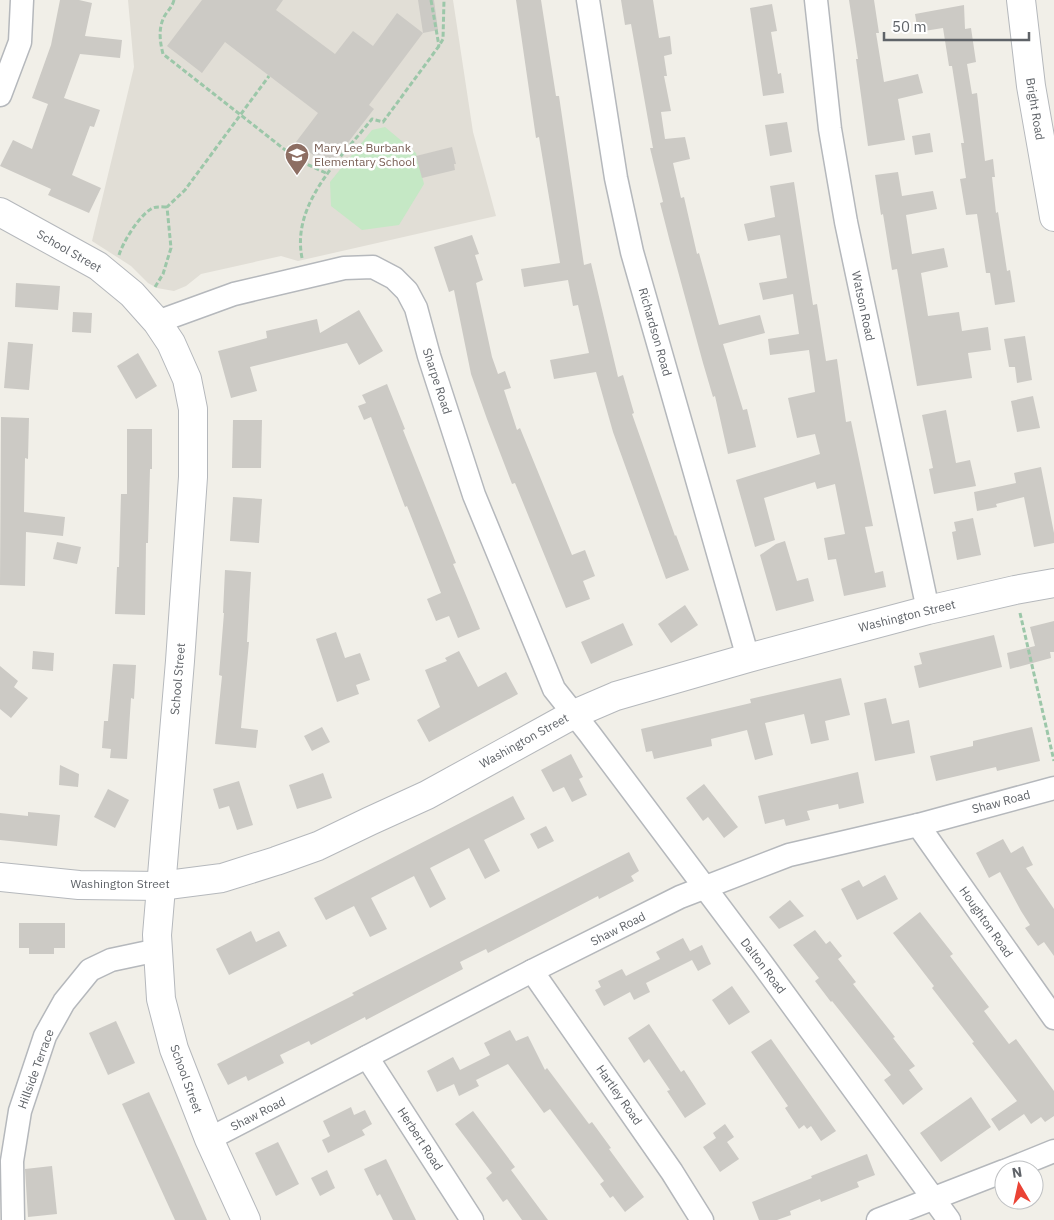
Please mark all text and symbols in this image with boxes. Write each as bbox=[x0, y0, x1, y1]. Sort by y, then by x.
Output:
scale bar bbox=[884, 10, 1029, 42]
text: 50 m bbox=[892, 17, 927, 36]
street label: Bright Road bbox=[1023, 77, 1048, 141]
place label: Mary Lee Burbank Elementary School bbox=[314, 140, 415, 169]
school or university icon: Mary Lee Burbank Elementary School bbox=[284, 142, 310, 176]
street label: School Street bbox=[34, 226, 104, 275]
street label: Watson Road bbox=[849, 270, 878, 342]
street label: Richardson Road bbox=[636, 286, 675, 378]
street label: Sharpe Road bbox=[420, 346, 455, 416]
street label: Washington Street bbox=[857, 596, 957, 635]
street label: School Street bbox=[167, 642, 188, 716]
street label: Washington Street bbox=[477, 710, 571, 771]
street label: Shaw Road bbox=[970, 787, 1032, 816]
street label: Washington Street bbox=[70, 876, 170, 891]
street label: Houghton Road bbox=[956, 883, 1016, 960]
street label: Shaw Road bbox=[588, 908, 648, 949]
street label: Dalton Road bbox=[738, 935, 789, 996]
street label: Hillside Terrace bbox=[14, 1027, 57, 1111]
street label: School Street bbox=[167, 1042, 206, 1115]
street label: Hartley Road bbox=[593, 1062, 646, 1128]
street label: Shaw Road bbox=[228, 1093, 288, 1134]
street label: Herbert Road bbox=[394, 1104, 446, 1173]
north arrow bbox=[994, 1160, 1044, 1210]
text: N bbox=[1011, 1162, 1023, 1182]

